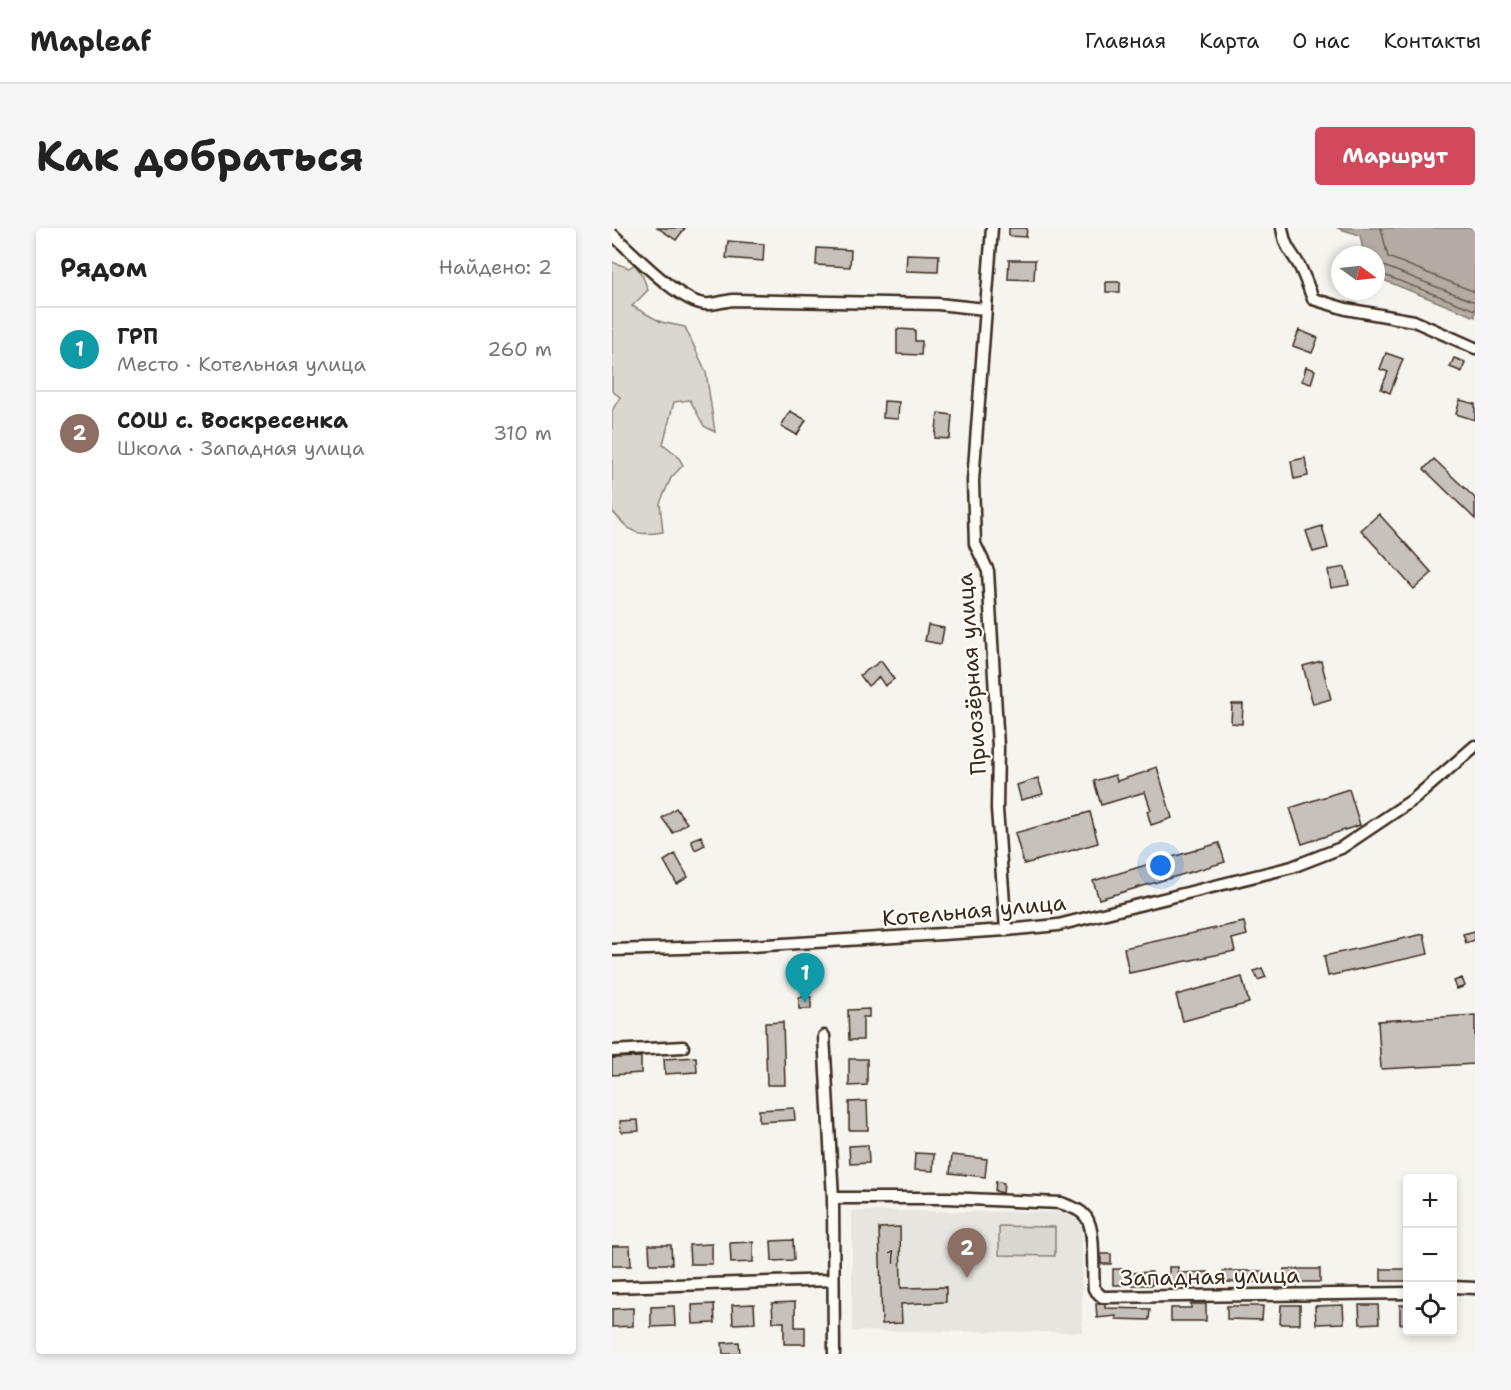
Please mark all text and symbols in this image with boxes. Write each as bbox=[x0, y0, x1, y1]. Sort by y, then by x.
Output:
text: Mapleaf bbox=[30, 22, 151, 60]
text: Главная bbox=[1085, 27, 1166, 55]
text: Карта bbox=[1199, 27, 1259, 55]
text: О нас bbox=[1292, 27, 1350, 55]
text: Контакты bbox=[1383, 27, 1481, 55]
button: Маршрут bbox=[1315, 127, 1475, 185]
text: Как добраться bbox=[36, 128, 364, 184]
north arrow bbox=[1331, 246, 1385, 300]
text: Рядом bbox=[60, 250, 147, 285]
text: Найдено: 2 bbox=[439, 254, 552, 280]
text: ГРП bbox=[117, 322, 158, 351]
text: 1 bbox=[75, 336, 84, 362]
text: 260 m bbox=[487, 336, 552, 362]
text: Место · Котельная улица bbox=[117, 351, 366, 377]
text: СОШ с. Воскресенка bbox=[117, 406, 348, 435]
text: 2 bbox=[73, 420, 87, 446]
text: 310 m bbox=[493, 420, 552, 446]
text: Школа · Западная улица bbox=[117, 435, 364, 461]
street label: Приозёрная улица bbox=[950, 572, 993, 776]
your location bbox=[1146, 851, 1175, 880]
street label: Котельная улица bbox=[881, 888, 1067, 933]
pin: 1 bbox=[786, 954, 824, 1003]
map controls bbox=[1403, 1174, 1457, 1336]
button: + bbox=[1403, 1174, 1457, 1228]
pin: 2 bbox=[948, 1228, 986, 1278]
button: − bbox=[1403, 1228, 1457, 1282]
house number: 1 bbox=[886, 1244, 894, 1270]
street label: Западная улица bbox=[1120, 1260, 1300, 1293]
button: locate bbox=[1403, 1282, 1457, 1336]

